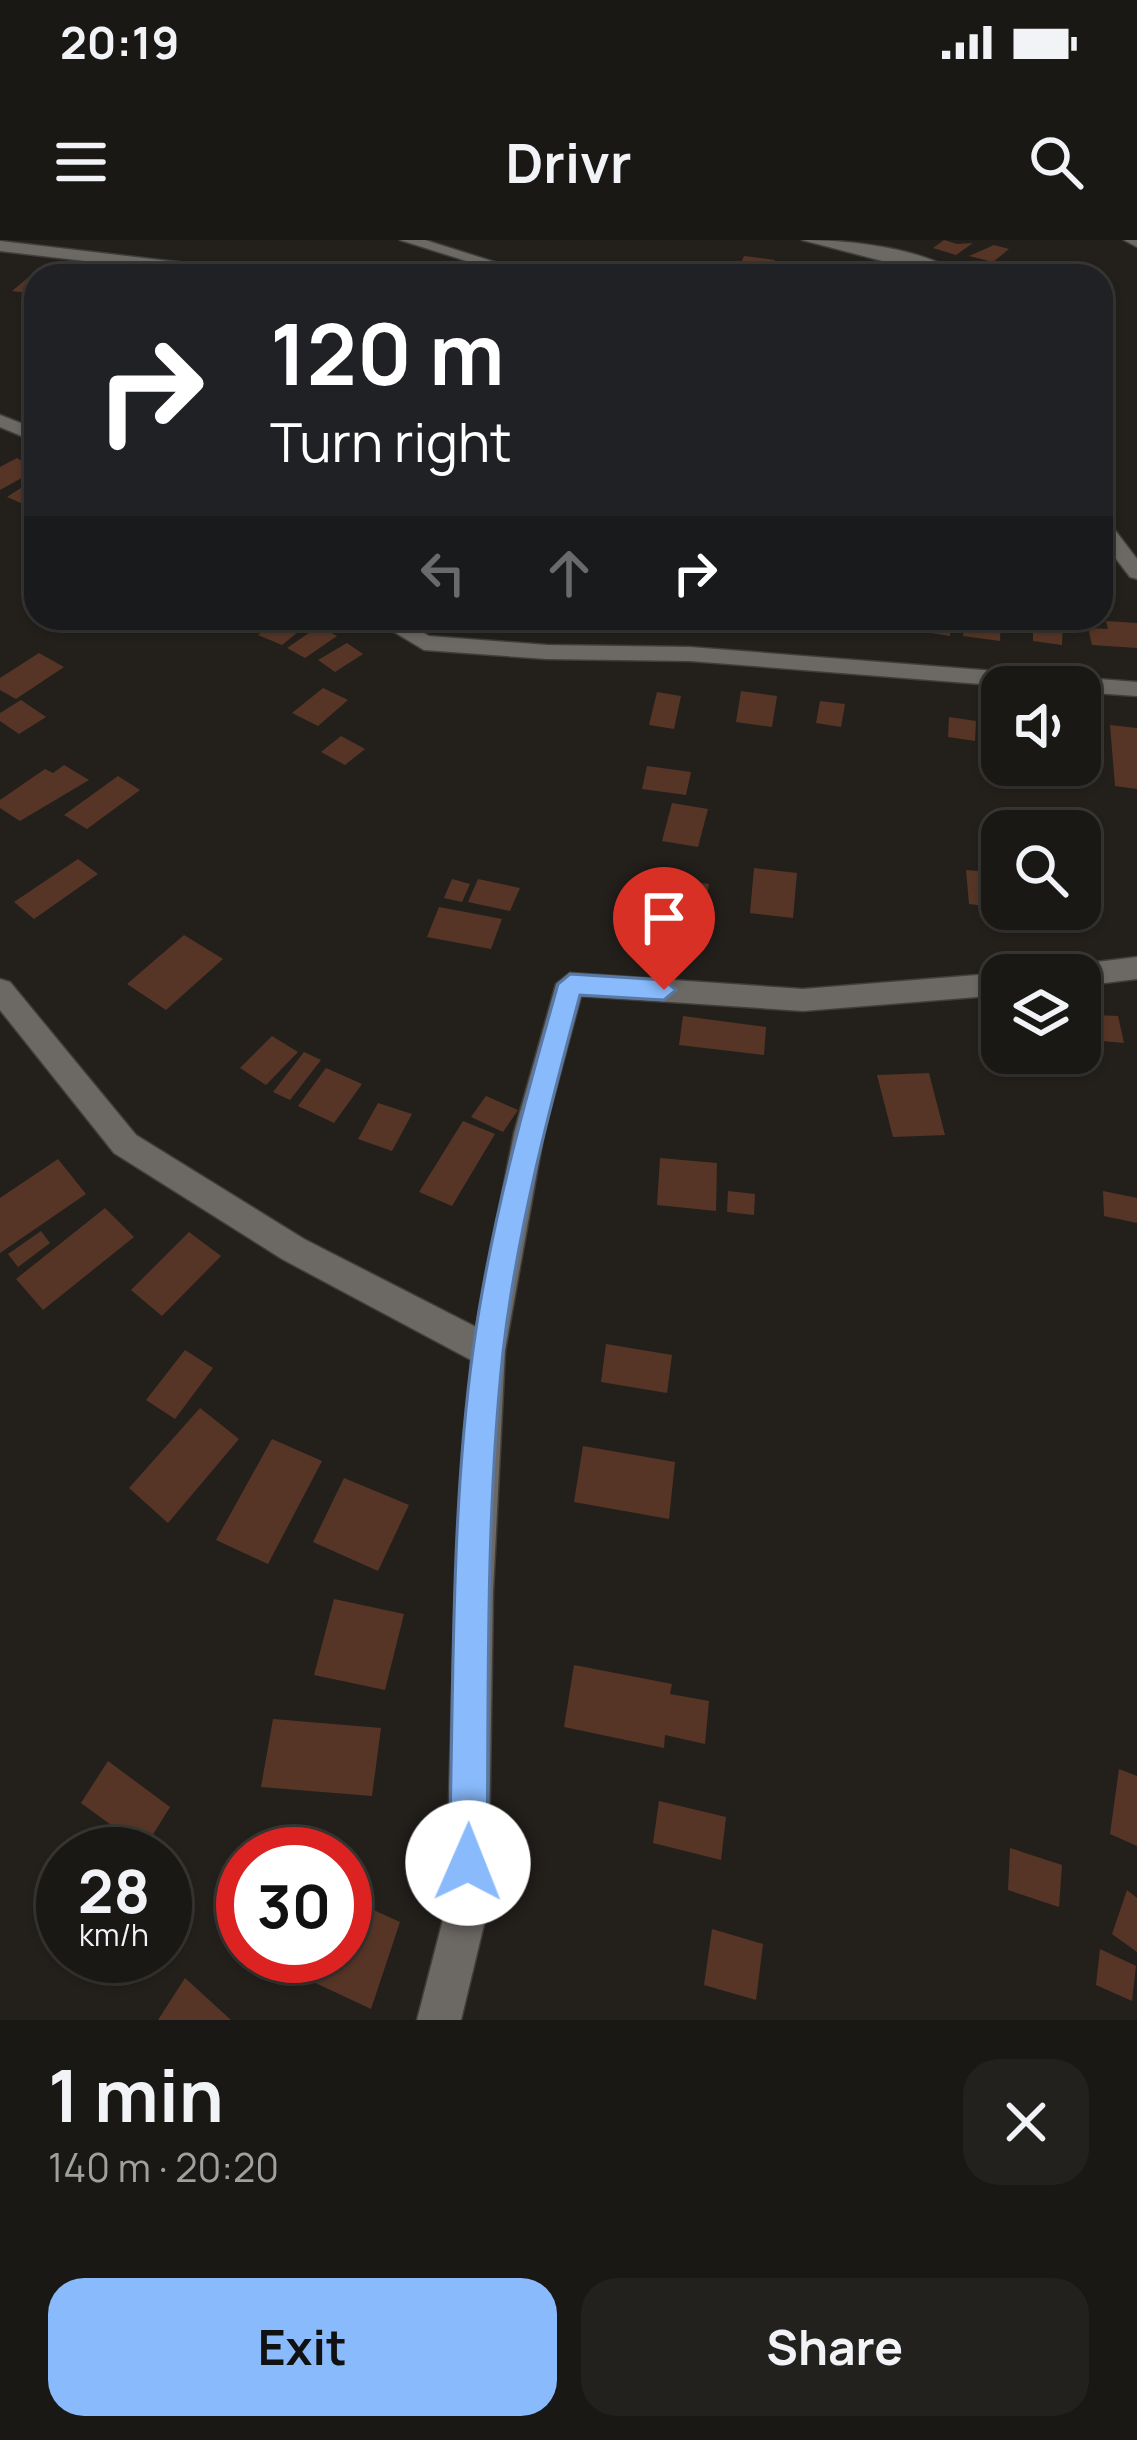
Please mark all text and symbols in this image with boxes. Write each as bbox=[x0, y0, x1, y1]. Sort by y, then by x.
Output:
text: 20:19 bbox=[60, 11, 180, 73]
text: Drivr bbox=[506, 125, 631, 199]
icon: menu bbox=[48, 129, 114, 195]
icon: search bbox=[1023, 129, 1089, 195]
text: 120 m bbox=[270, 295, 504, 410]
icon: right bbox=[72, 312, 228, 468]
text: Turn right bbox=[270, 404, 512, 478]
icon: left bbox=[410, 540, 476, 606]
icon: ahead bbox=[536, 540, 602, 606]
icon: right bbox=[662, 540, 728, 606]
map controls bbox=[981, 666, 1101, 1074]
button: sound bbox=[981, 666, 1101, 786]
button: search bbox=[981, 810, 1101, 930]
pin bbox=[613, 867, 715, 990]
icon: arrive bbox=[631, 885, 697, 951]
button: layers bbox=[981, 954, 1101, 1074]
position arrow bbox=[405, 1800, 531, 1926]
speed limit sign: 30 bbox=[216, 1827, 372, 1983]
text: 28 bbox=[78, 1849, 150, 1931]
text: km/h bbox=[79, 1914, 149, 1955]
text: 1 min bbox=[48, 2045, 224, 2144]
button: close bbox=[963, 2059, 1089, 2185]
text: 140 m · 20:20 bbox=[48, 2140, 279, 2194]
button: Exit bbox=[48, 2278, 557, 2416]
button: Share bbox=[581, 2278, 1089, 2416]

